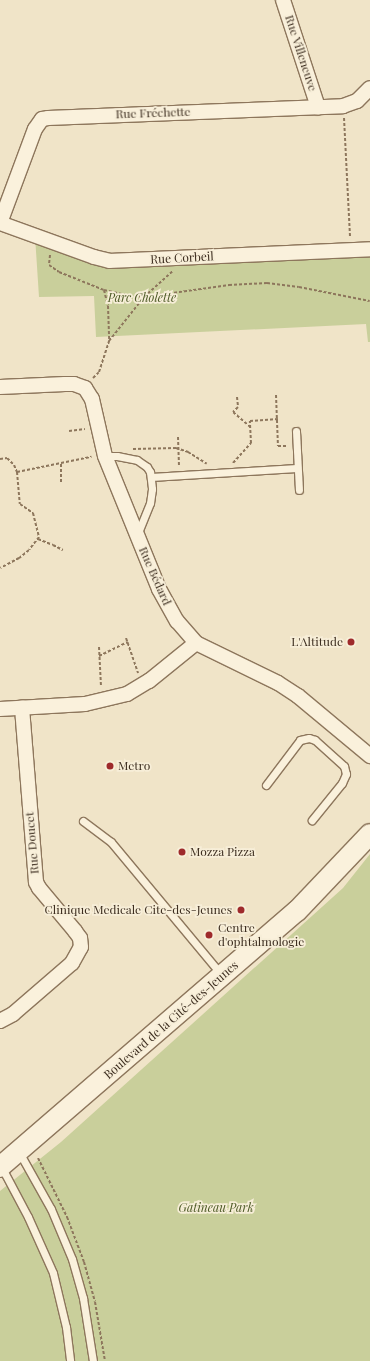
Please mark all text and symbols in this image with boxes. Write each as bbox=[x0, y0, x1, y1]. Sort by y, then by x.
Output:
street label: Rue Villeneuve bbox=[282, 13, 320, 93]
street label: Rue Fréchette bbox=[115, 104, 191, 122]
street label: Rue Corbeil bbox=[150, 249, 214, 267]
park label: Parc Cholette bbox=[108, 291, 176, 305]
street label: Rue Bédard bbox=[136, 545, 174, 607]
place label: L'Altitude bbox=[291, 635, 343, 649]
marker: L'Altitude bbox=[346, 637, 356, 647]
place label: Metro bbox=[118, 759, 150, 773]
marker: Metro bbox=[105, 761, 115, 771]
street label: Rue Doucet bbox=[22, 811, 42, 875]
place label: Mozza Pizza bbox=[190, 845, 255, 859]
marker: Mozza Pizza bbox=[177, 847, 187, 857]
place label: Clinique Medicale Cite-des-Jeunes bbox=[45, 903, 232, 917]
marker: Clinique Medicale Cite-des-Jeunes bbox=[235, 904, 247, 916]
place label: Centre d'ophtalmologie bbox=[218, 921, 304, 949]
marker: Centre d'ophtalmologie bbox=[203, 929, 215, 941]
street label: Boulevard de la Cité-des-Jeunes bbox=[101, 958, 241, 1082]
park label: Gatineau Park bbox=[178, 1201, 254, 1215]

